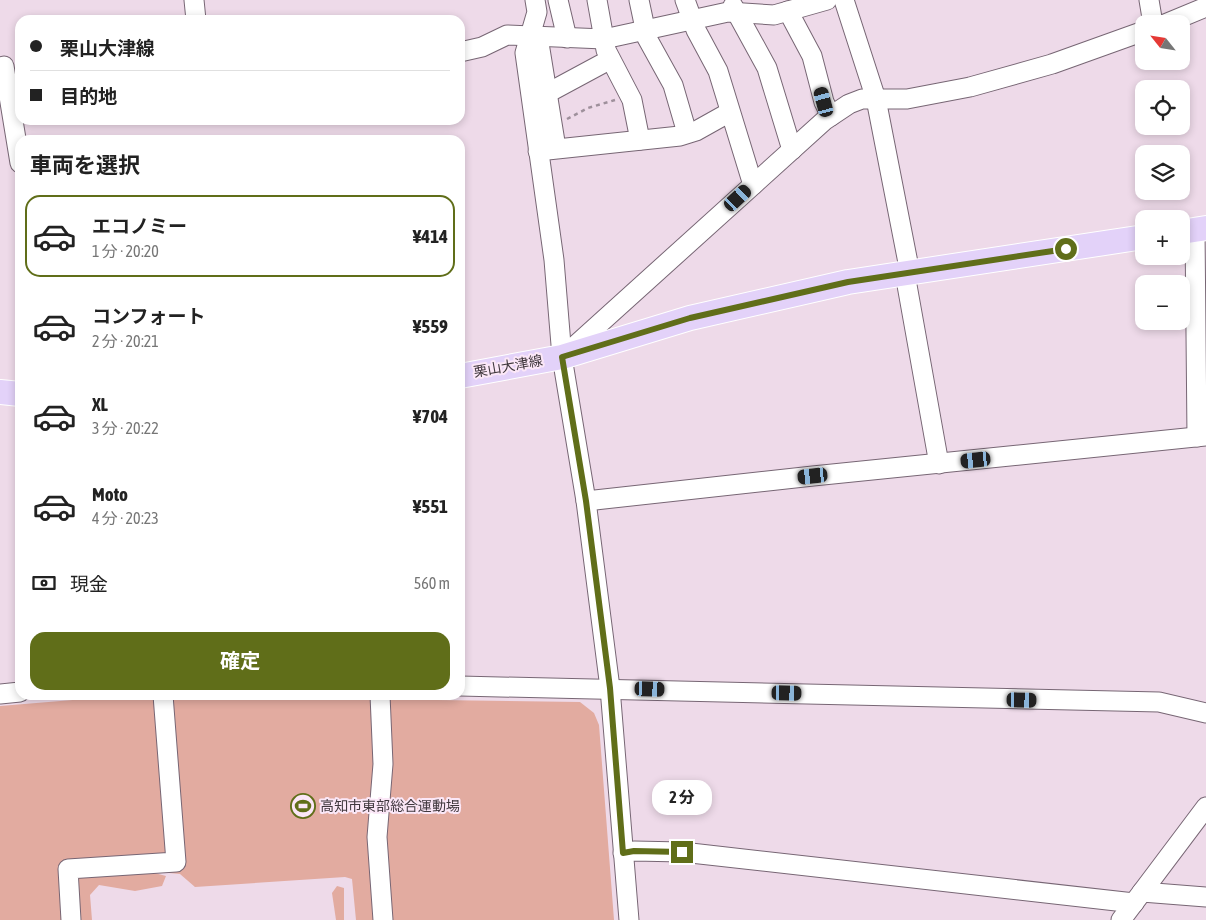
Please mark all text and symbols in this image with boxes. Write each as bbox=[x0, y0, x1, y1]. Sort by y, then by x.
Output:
north arrow bbox=[1135, 15, 1190, 70]
map controls bbox=[1135, 15, 1190, 330]
text: 栗山大津線 bbox=[60, 37, 155, 59]
button: locate bbox=[1135, 80, 1190, 135]
text: 目的地 bbox=[60, 85, 117, 107]
car bbox=[812, 86, 835, 118]
button: layers bbox=[1135, 145, 1190, 200]
text: 車両を選択 bbox=[30, 152, 140, 178]
car bbox=[721, 182, 754, 214]
button: + bbox=[1135, 210, 1190, 265]
icon: car bbox=[32, 214, 77, 259]
text: エコノミー bbox=[92, 215, 187, 237]
text: ¥414 bbox=[413, 225, 448, 247]
route start bbox=[1055, 238, 1077, 260]
text: 1 分 · 20:20 bbox=[92, 242, 159, 260]
button: − bbox=[1135, 275, 1190, 330]
icon: car bbox=[32, 304, 77, 349]
text: コンフォート bbox=[92, 305, 205, 327]
text: ¥559 bbox=[413, 315, 448, 337]
text: 2 分 · 20:21 bbox=[92, 332, 159, 350]
street label: 栗山大津線 bbox=[472, 352, 544, 380]
text: XL bbox=[92, 393, 108, 415]
icon: car bbox=[32, 394, 77, 439]
text: ¥704 bbox=[413, 405, 448, 427]
text: 3 分 · 20:22 bbox=[92, 419, 159, 437]
car bbox=[960, 451, 991, 469]
car bbox=[797, 467, 828, 485]
text: Moto bbox=[92, 483, 128, 505]
icon: car bbox=[32, 484, 77, 529]
text: ¥551 bbox=[413, 495, 448, 517]
text: 4 分 · 20:23 bbox=[92, 509, 159, 527]
icon: cash bbox=[30, 569, 58, 597]
text: 現金 bbox=[70, 573, 108, 595]
text: 560 m bbox=[414, 574, 450, 592]
button: 確定 bbox=[30, 632, 450, 690]
car bbox=[634, 681, 665, 697]
car bbox=[771, 685, 802, 701]
car bbox=[1006, 692, 1037, 708]
callout: 2 分 bbox=[652, 780, 712, 814]
text: 2 分 bbox=[669, 788, 695, 806]
sports icon: 高知市東部総合運動場 bbox=[290, 793, 316, 819]
place label: 高知市東部総合運動場 bbox=[320, 798, 460, 814]
route end bbox=[671, 841, 693, 863]

